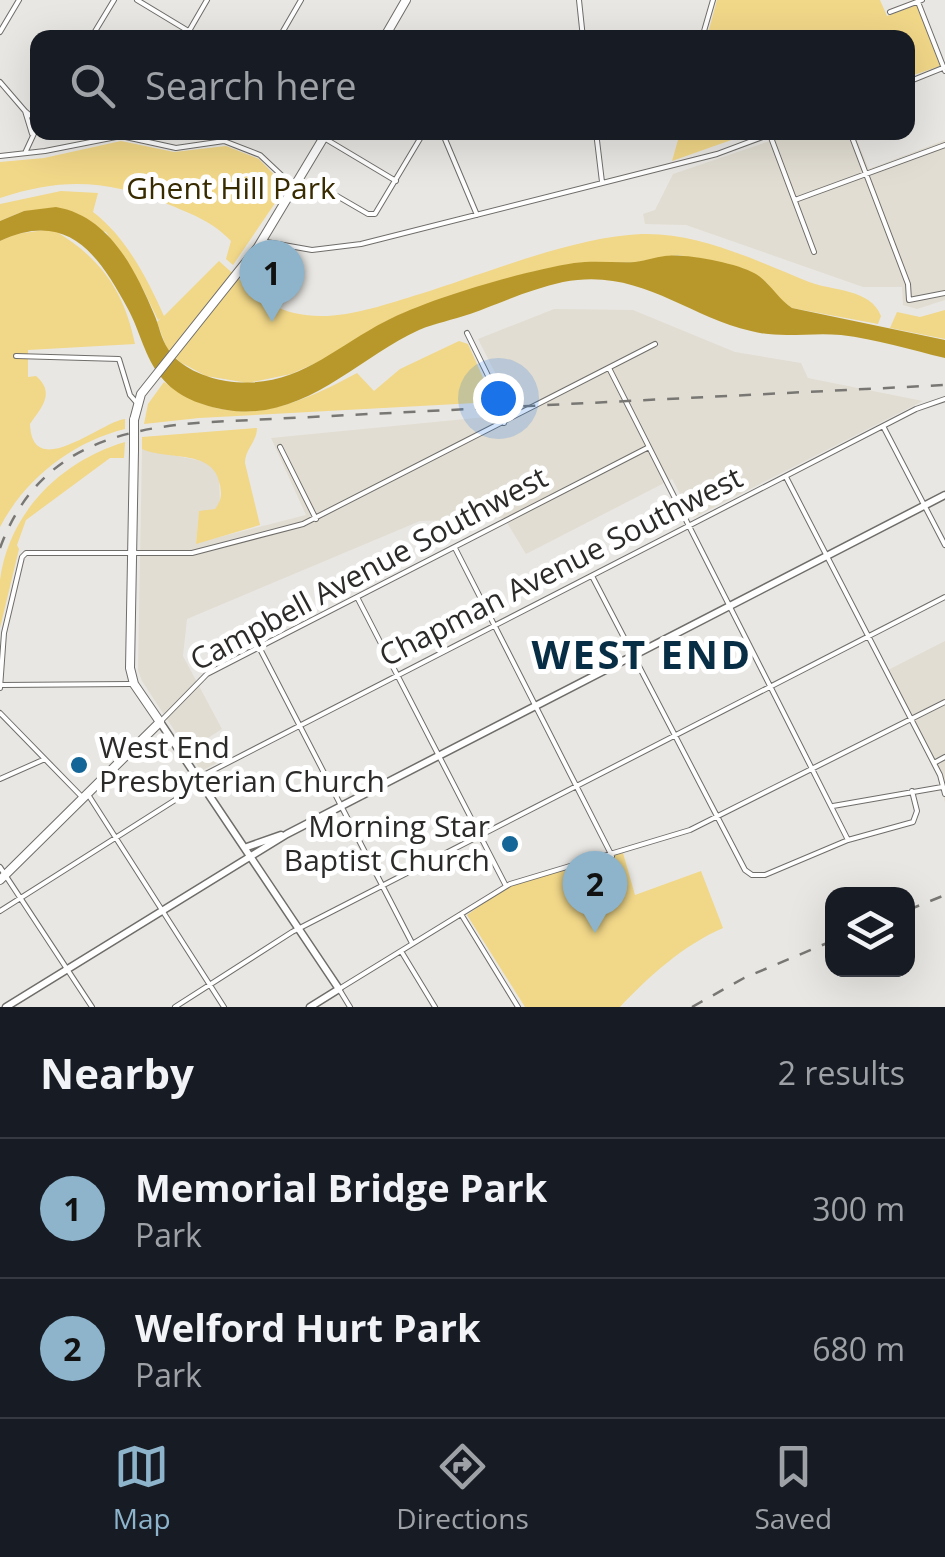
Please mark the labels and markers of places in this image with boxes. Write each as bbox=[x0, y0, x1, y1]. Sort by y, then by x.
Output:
pin: 1 bbox=[240, 240, 304, 322]
place label: West End Presbyterian Church bbox=[99, 726, 385, 801]
marker: West End Presbyterian Church bbox=[68, 754, 90, 776]
place label: Morning Star Baptist Church bbox=[284, 805, 490, 880]
marker: Morning Star Baptist Church bbox=[499, 833, 521, 855]
pin: 2 bbox=[562, 850, 628, 933]

